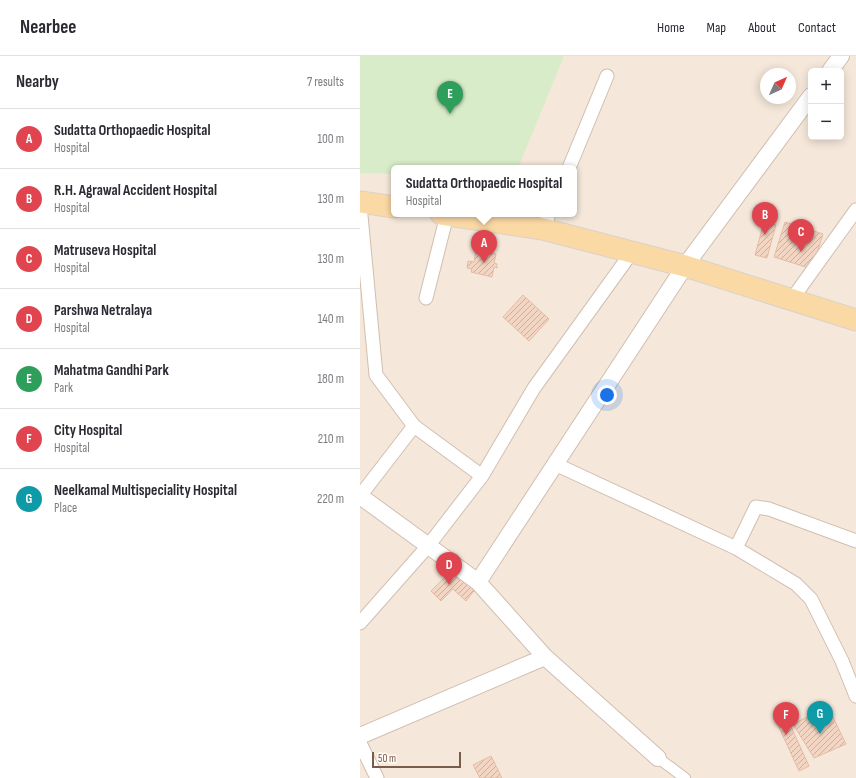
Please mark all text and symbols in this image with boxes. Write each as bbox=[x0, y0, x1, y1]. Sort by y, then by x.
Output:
text: Nearbee bbox=[20, 16, 76, 39]
text: Home bbox=[657, 19, 685, 36]
text: Map bbox=[707, 19, 726, 36]
text: About bbox=[748, 19, 776, 36]
text: Contact bbox=[798, 19, 836, 36]
north arrow bbox=[760, 68, 796, 104]
map controls bbox=[808, 68, 844, 140]
button: + bbox=[808, 68, 844, 104]
text: Nearby bbox=[16, 72, 59, 92]
text: 7 results bbox=[307, 74, 344, 90]
pin: E bbox=[437, 81, 463, 114]
button: − bbox=[808, 104, 844, 140]
text: Sudatta Orthopaedic Hospital bbox=[54, 121, 210, 140]
text: A bbox=[26, 131, 32, 147]
text: 100 m bbox=[317, 131, 344, 147]
text: Hospital bbox=[54, 140, 90, 156]
popup bbox=[391, 165, 577, 217]
text: Sudatta Orthopaedic Hospital bbox=[406, 174, 562, 193]
text: R.H. Agrawal Accident Hospital bbox=[54, 181, 217, 200]
text: B bbox=[26, 191, 32, 207]
text: 130 m bbox=[318, 191, 344, 207]
text: Hospital bbox=[406, 193, 442, 209]
text: Hospital bbox=[54, 200, 90, 216]
pin: B bbox=[752, 202, 778, 235]
pin: C bbox=[788, 219, 814, 252]
pin: A bbox=[471, 230, 497, 263]
text: Matruseva Hospital bbox=[54, 241, 156, 260]
text: C bbox=[26, 251, 32, 267]
text: 130 m bbox=[318, 251, 344, 267]
text: Hospital bbox=[54, 260, 90, 276]
text: Parshwa Netralaya bbox=[54, 301, 152, 320]
text: D bbox=[26, 311, 32, 327]
text: 140 m bbox=[318, 311, 344, 327]
text: Hospital bbox=[54, 320, 90, 336]
text: Mahatma Gandhi Park bbox=[54, 361, 169, 380]
text: E bbox=[26, 371, 32, 387]
text: 180 m bbox=[318, 371, 344, 387]
text: Park bbox=[54, 380, 73, 396]
your location bbox=[597, 385, 617, 405]
text: City Hospital bbox=[54, 421, 122, 440]
text: F bbox=[26, 431, 32, 447]
text: 210 m bbox=[318, 431, 344, 447]
text: Hospital bbox=[54, 440, 90, 456]
text: Neelkamal Multispeciality Hospital bbox=[54, 481, 237, 500]
text: G bbox=[26, 491, 32, 507]
text: 220 m bbox=[317, 491, 344, 507]
text: Place bbox=[54, 500, 77, 516]
pin: D bbox=[436, 552, 462, 585]
pin: G bbox=[807, 701, 833, 734]
pin: F bbox=[773, 702, 799, 735]
scale bar bbox=[372, 750, 461, 769]
text: 50 m bbox=[378, 752, 396, 765]

